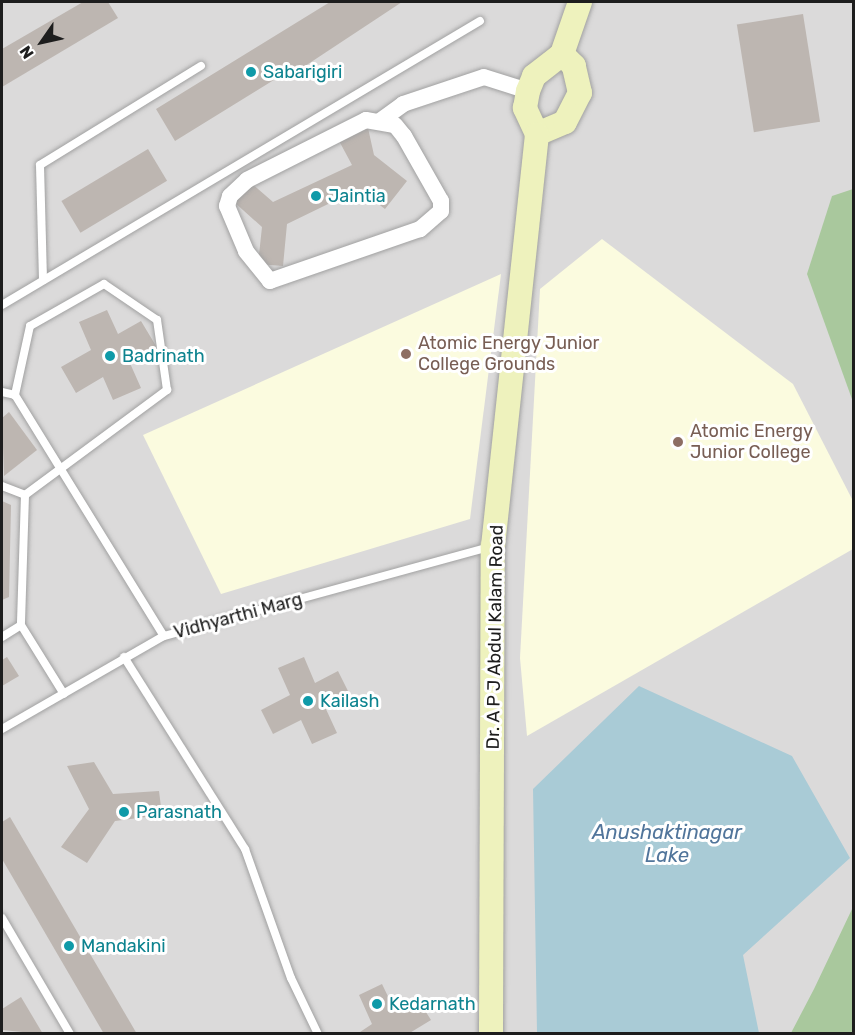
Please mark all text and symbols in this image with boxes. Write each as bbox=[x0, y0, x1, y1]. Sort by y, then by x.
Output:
north arrow bbox=[12, 12, 72, 72]
text: N bbox=[16, 42, 38, 62]
place label: Sabarigiri bbox=[263, 61, 342, 83]
marker: Sabarigiri bbox=[244, 65, 258, 79]
place label: Jaintia bbox=[328, 185, 386, 207]
marker: Jaintia bbox=[309, 189, 323, 203]
place label: Atomic Energy Junior College Grounds bbox=[418, 333, 600, 376]
place label: Badrinath bbox=[122, 345, 205, 367]
marker: Atomic Energy Junior College Grounds bbox=[399, 347, 413, 361]
marker: Badrinath bbox=[103, 349, 117, 363]
place label: Atomic Energy Junior College bbox=[690, 421, 813, 464]
marker: Atomic Energy Junior College bbox=[671, 435, 685, 449]
street label: Dr. A P J Abdul Kalam Road bbox=[482, 524, 508, 750]
street label: Vidhyarthi Marg bbox=[171, 588, 305, 644]
place label: Kailash bbox=[320, 690, 379, 712]
marker: Kailash bbox=[301, 694, 315, 708]
place label: Parasnath bbox=[136, 801, 222, 823]
marker: Parasnath bbox=[117, 805, 131, 819]
water label: Anushaktinagar Lake bbox=[592, 821, 742, 868]
place label: Mandakini bbox=[81, 935, 166, 957]
marker: Mandakini bbox=[62, 939, 76, 953]
place label: Kedarnath bbox=[389, 993, 476, 1015]
marker: Kedarnath bbox=[370, 997, 384, 1011]

